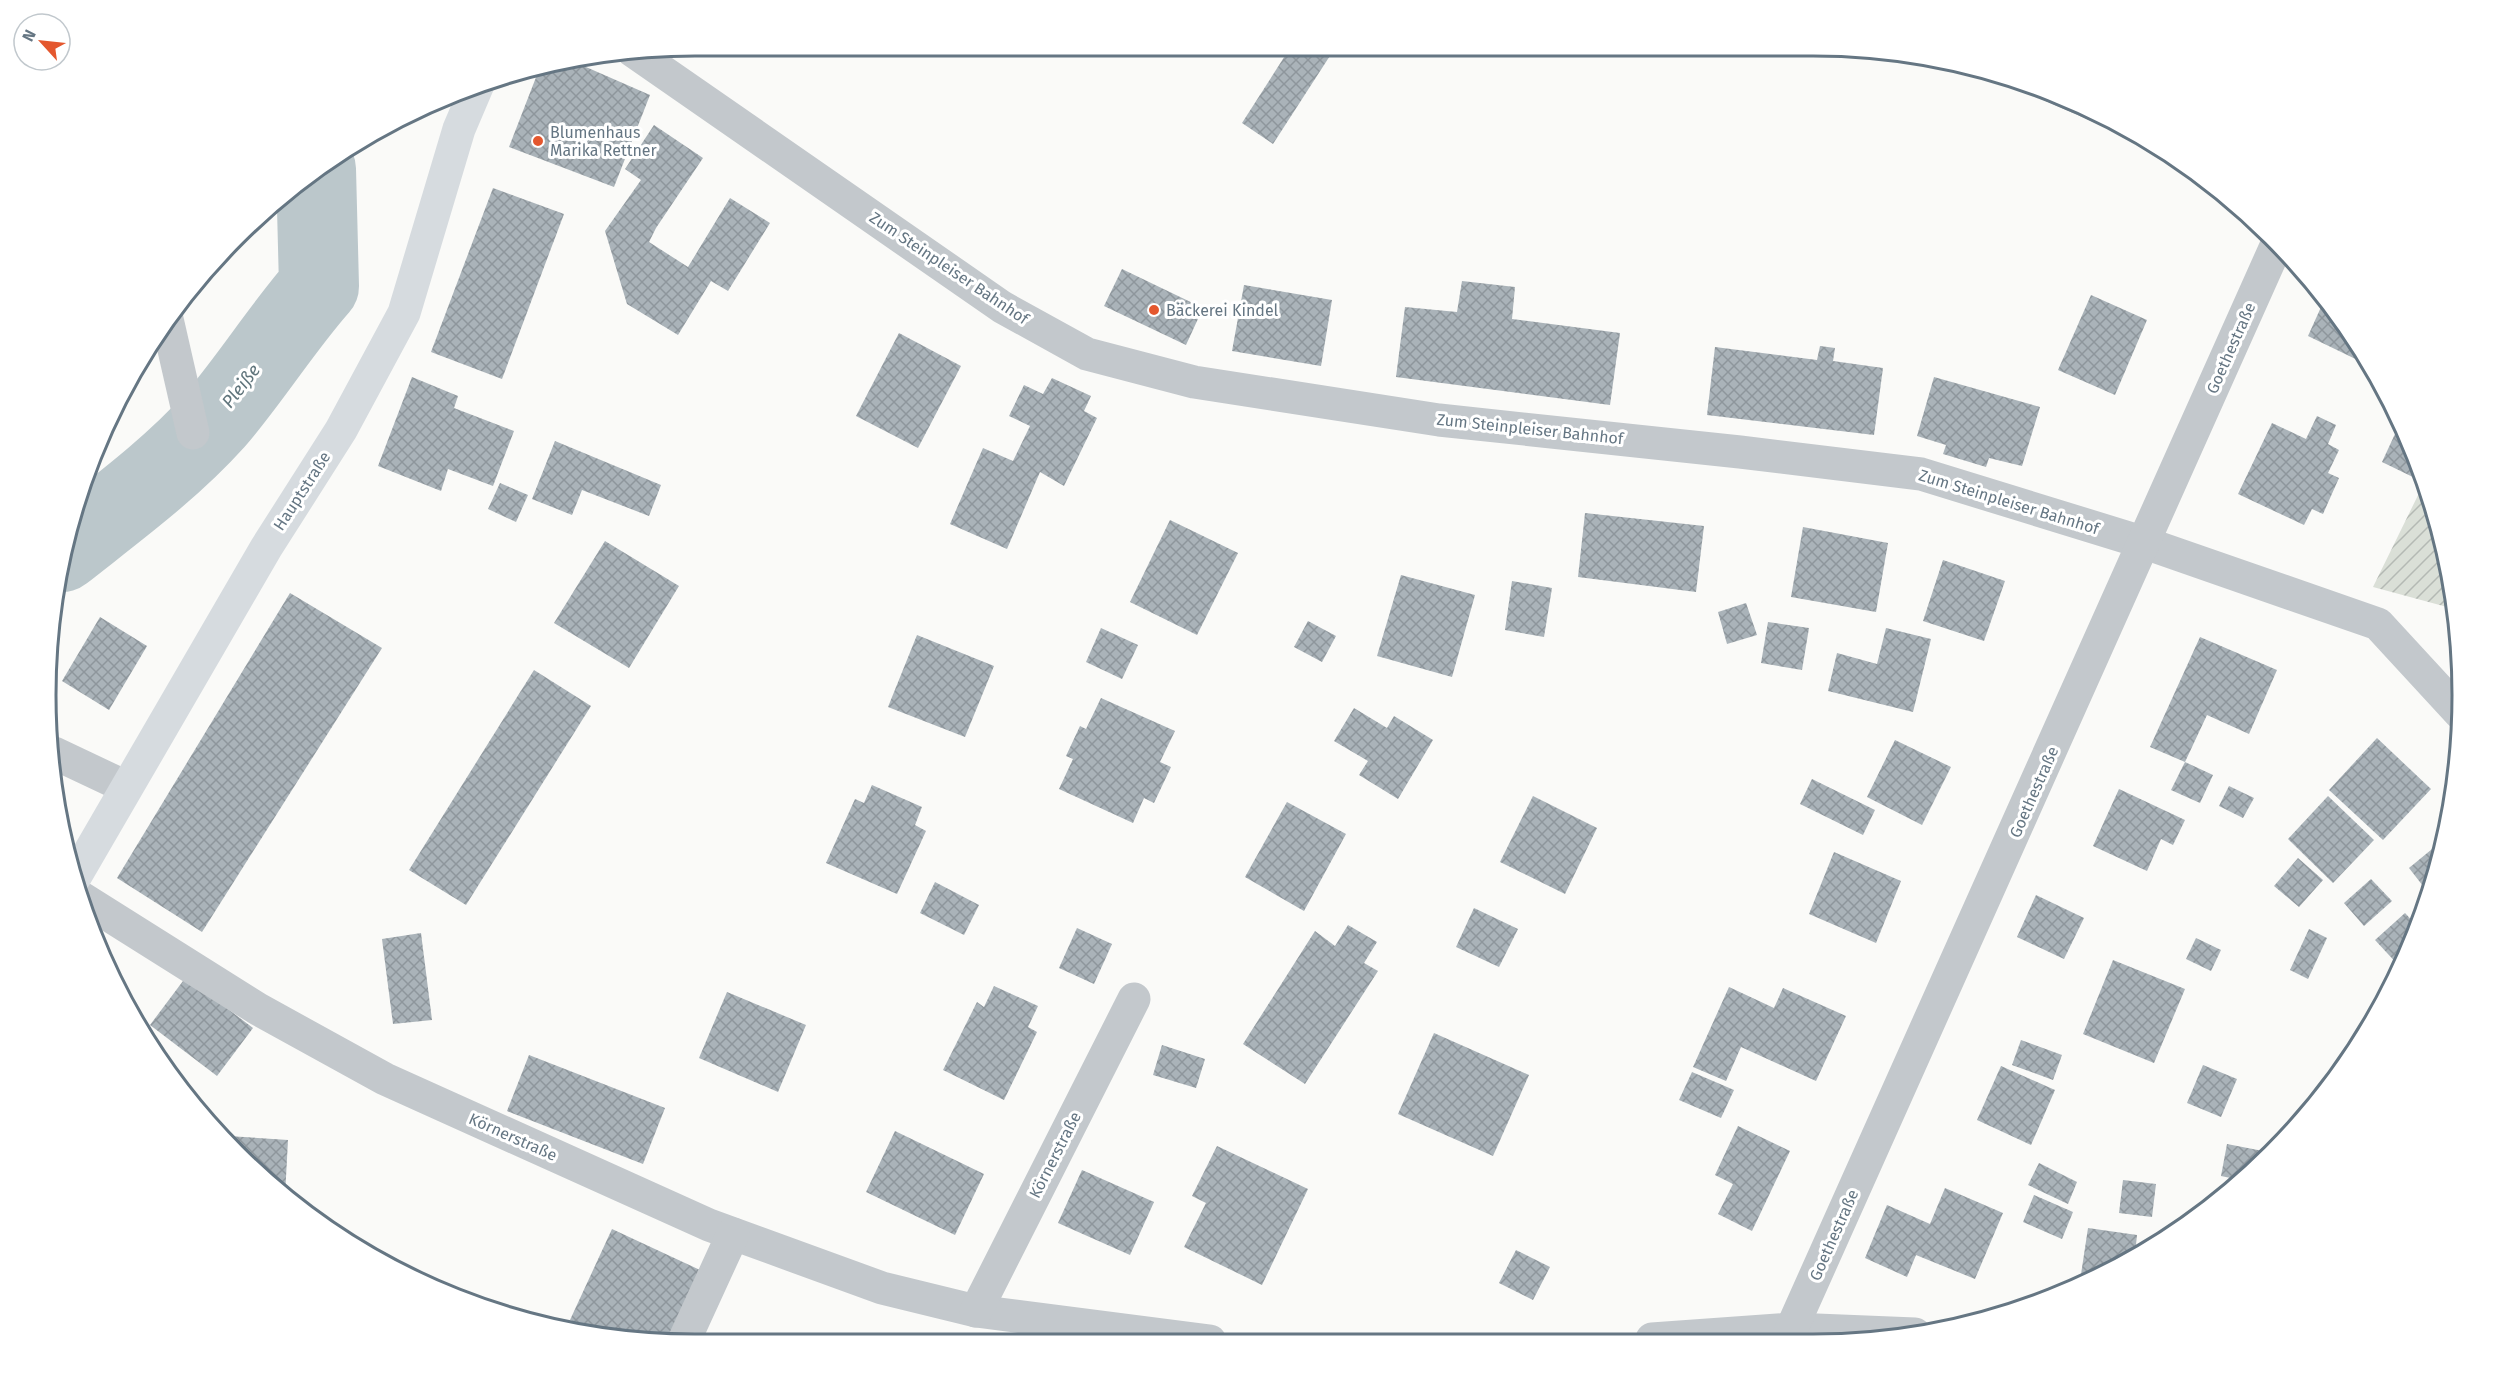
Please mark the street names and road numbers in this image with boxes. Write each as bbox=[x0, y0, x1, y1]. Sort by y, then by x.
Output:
street label: Zum Steinpleiser Bahnhof bbox=[866, 208, 1033, 329]
street label: Goethestraße bbox=[2202, 299, 2260, 397]
street label: Zum Steinpleiser Bahnhof bbox=[1436, 410, 1626, 448]
street label: Hauptstraße bbox=[270, 448, 334, 534]
street label: Zum Steinpleiser Bahnhof bbox=[1917, 466, 2103, 539]
street label: Goethestraße bbox=[2005, 743, 2063, 841]
street label: Körnerstraße bbox=[466, 1109, 560, 1165]
street label: Körnerstraße bbox=[1025, 1109, 1085, 1201]
street label: Goethestraße bbox=[1805, 1186, 1863, 1284]

